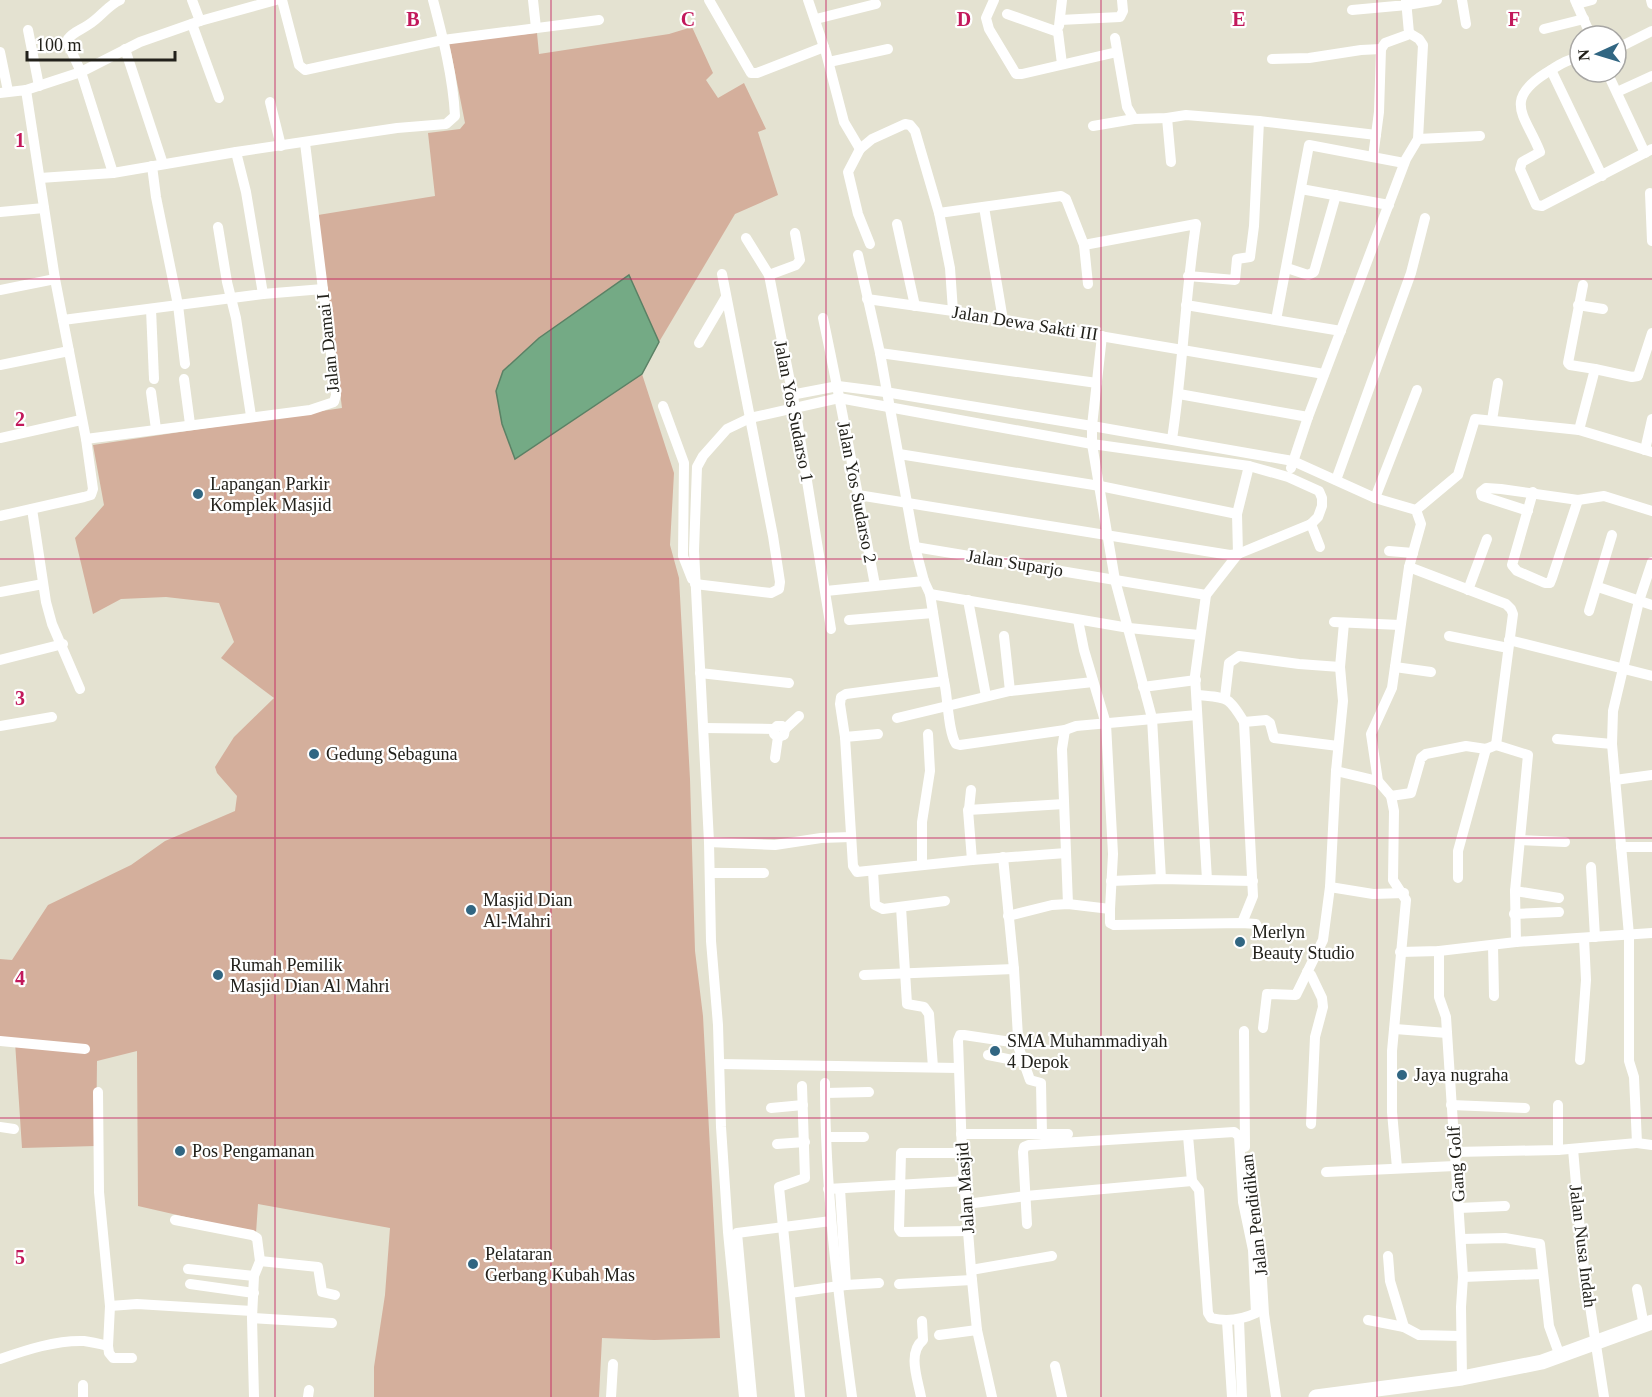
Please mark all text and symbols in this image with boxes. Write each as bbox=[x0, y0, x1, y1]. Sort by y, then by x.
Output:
text: B bbox=[406, 8, 420, 30]
text: C bbox=[681, 8, 695, 30]
text: D bbox=[957, 8, 971, 30]
text: E bbox=[1232, 8, 1246, 30]
text: F bbox=[1508, 8, 1520, 30]
scale bar bbox=[27, 24, 176, 62]
north arrow bbox=[1568, 24, 1628, 84]
text: 100 m bbox=[36, 35, 82, 55]
text: N bbox=[1575, 48, 1592, 61]
text: 1 bbox=[15, 129, 25, 151]
street label: Jalan Damai I bbox=[313, 292, 343, 394]
street label: Jalan Dewa Sakti III bbox=[951, 302, 1099, 344]
street label: Jalan Yos Sudarso 1 bbox=[770, 338, 818, 484]
text: 2 bbox=[15, 408, 25, 430]
street label: Jalan Yos Sudarso 2 bbox=[833, 419, 881, 565]
place label: Lapangan Parkir Komplek Masjid bbox=[210, 474, 332, 515]
marker: Lapangan Parkir Komplek Masjid bbox=[191, 487, 205, 501]
street label: Jalan Suparjo bbox=[965, 545, 1065, 581]
text: 3 bbox=[15, 687, 25, 709]
place label: Gedung Sebaguna bbox=[326, 744, 457, 764]
marker: Gedung Sebaguna bbox=[307, 747, 321, 761]
place label: Masjid Dian Al-Mahri bbox=[483, 890, 573, 931]
marker: Masjid Dian Al-Mahri bbox=[464, 903, 478, 917]
place label: Merlyn Beauty Studio bbox=[1252, 922, 1355, 963]
marker: Merlyn Beauty Studio bbox=[1233, 935, 1247, 949]
place label: Rumah Pemilik Masjid Dian Al Mahri bbox=[230, 955, 390, 996]
text: 4 bbox=[15, 967, 25, 989]
marker: Rumah Pemilik Masjid Dian Al Mahri bbox=[211, 968, 225, 982]
place label: SMA Muhammadiyah 4 Depok bbox=[1007, 1031, 1168, 1072]
marker: SMA Muhammadiyah 4 Depok bbox=[988, 1044, 1002, 1058]
place label: Jaya nugraha bbox=[1414, 1065, 1508, 1085]
marker: Jaya nugraha bbox=[1395, 1068, 1409, 1082]
street label: Gang Golf bbox=[1443, 1125, 1469, 1203]
place label: Pos Pengamanan bbox=[192, 1141, 314, 1161]
street label: Jalan Masjid bbox=[952, 1142, 978, 1234]
marker: Pos Pengamanan bbox=[173, 1144, 187, 1158]
street label: Jalan Pendidikan bbox=[1237, 1153, 1271, 1277]
street label: Jalan Nusa Indah bbox=[1566, 1183, 1600, 1309]
place label: Pelataran Gerbang Kubah Mas bbox=[485, 1244, 635, 1285]
text: 5 bbox=[15, 1246, 25, 1268]
marker: Pelataran Gerbang Kubah Mas bbox=[466, 1257, 480, 1271]

